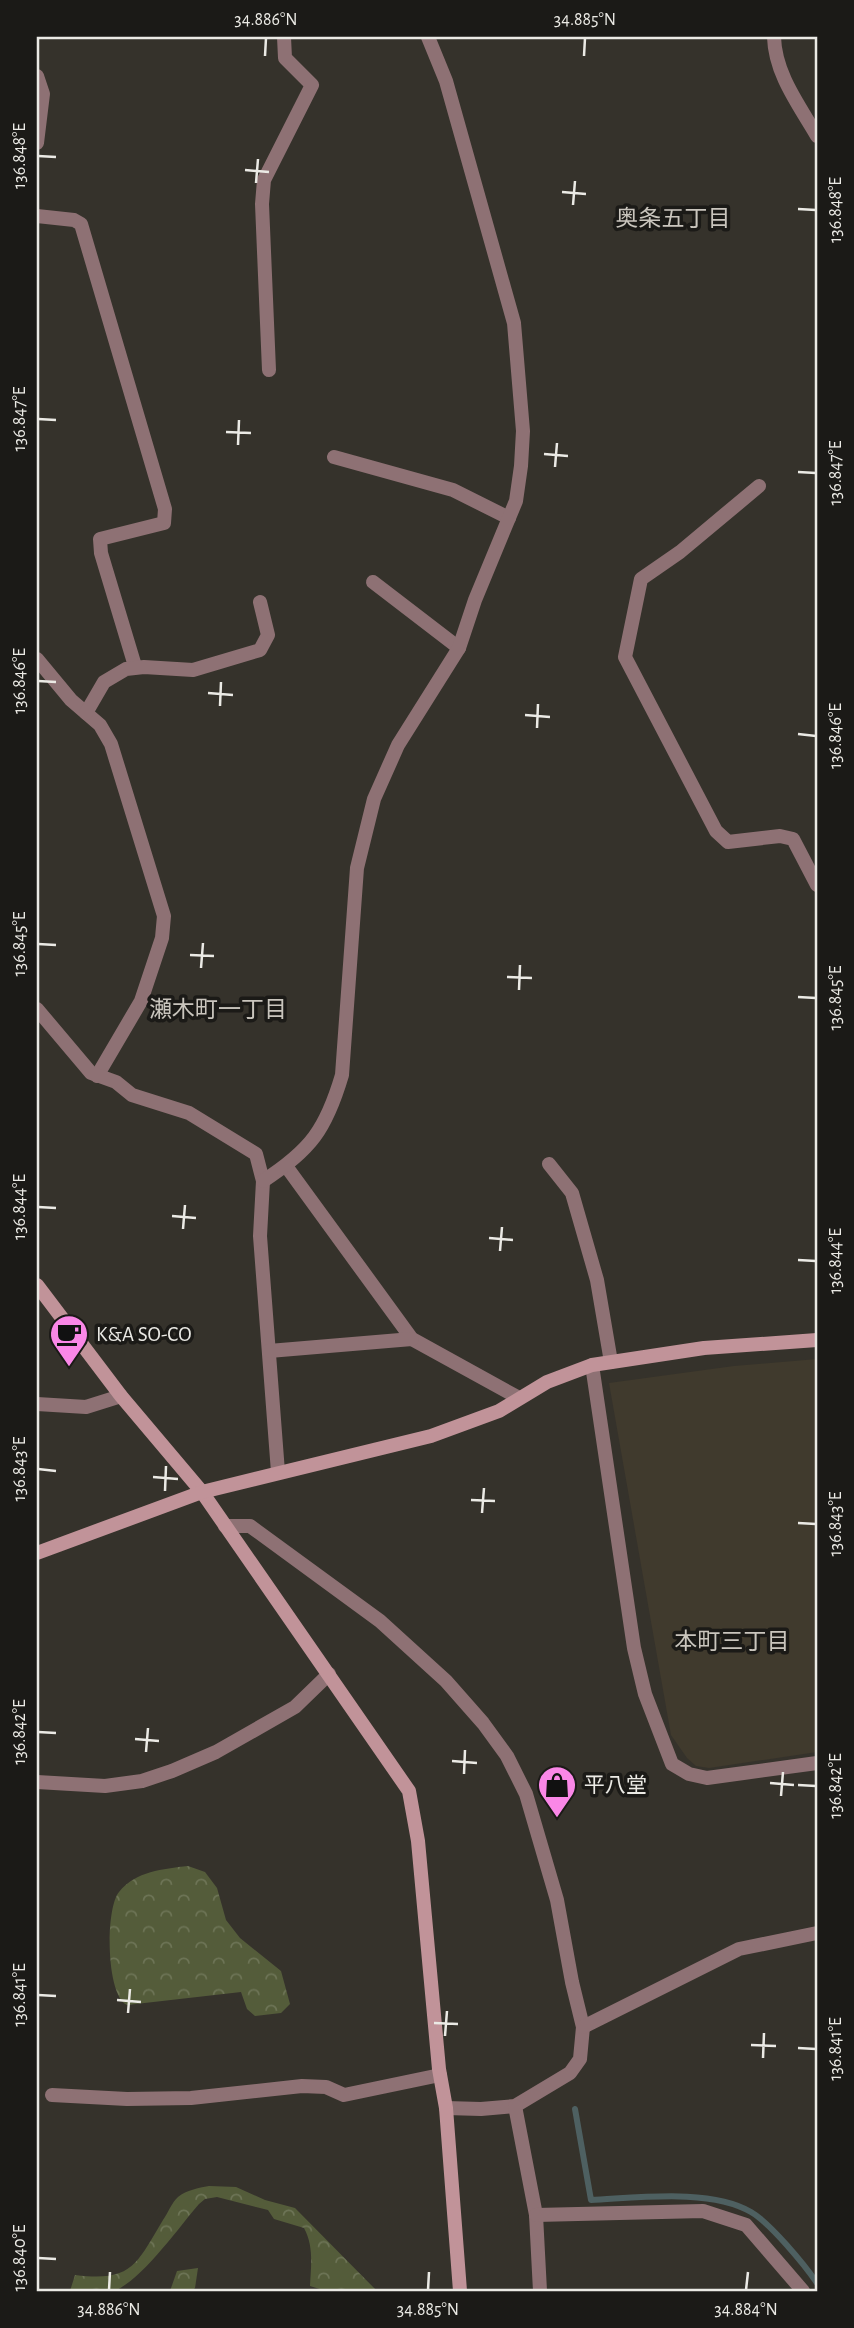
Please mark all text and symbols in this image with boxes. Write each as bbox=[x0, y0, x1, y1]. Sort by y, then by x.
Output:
text: 34.886°N bbox=[234, 11, 298, 29]
text: 34.885°N bbox=[554, 11, 616, 29]
text: 136.848°E bbox=[11, 123, 29, 189]
text: 136.848°E bbox=[827, 177, 845, 243]
district label: 奥条五丁目 bbox=[616, 206, 731, 231]
text: 136.847°E bbox=[11, 386, 29, 451]
text: 136.847°E bbox=[827, 440, 845, 505]
text: 136.846°E bbox=[11, 648, 29, 714]
text: 136.846°E bbox=[827, 703, 845, 769]
text: 136.845°E bbox=[11, 911, 29, 976]
text: 136.845°E bbox=[827, 965, 845, 1030]
district label: 瀬木町一丁目 bbox=[149, 997, 287, 1022]
text: 136.844°E bbox=[11, 1174, 29, 1240]
text: 136.844°E bbox=[827, 1228, 845, 1294]
cafe icon: K&A SO-CO bbox=[48, 1313, 90, 1368]
place label: K&A SO-CO bbox=[96, 1324, 192, 1345]
text: 136.843°E bbox=[11, 1436, 29, 1501]
text: 136.843°E bbox=[827, 1491, 845, 1556]
district label: 本町三丁目 bbox=[675, 1629, 790, 1654]
text: 136.842°E bbox=[11, 1699, 29, 1765]
text: 136.842°E bbox=[827, 1753, 845, 1819]
shop icon: 平八堂 bbox=[536, 1764, 578, 1819]
place label: 平八堂 bbox=[584, 1774, 647, 1796]
text: 136.841°E bbox=[11, 1963, 29, 2027]
text: 136.841°E bbox=[827, 2017, 845, 2081]
text: 136.840°E bbox=[11, 2224, 29, 2291]
text: 34.886°N bbox=[77, 2301, 141, 2319]
text: 34.885°N bbox=[397, 2301, 459, 2319]
text: 34.884°N bbox=[714, 2301, 778, 2319]

